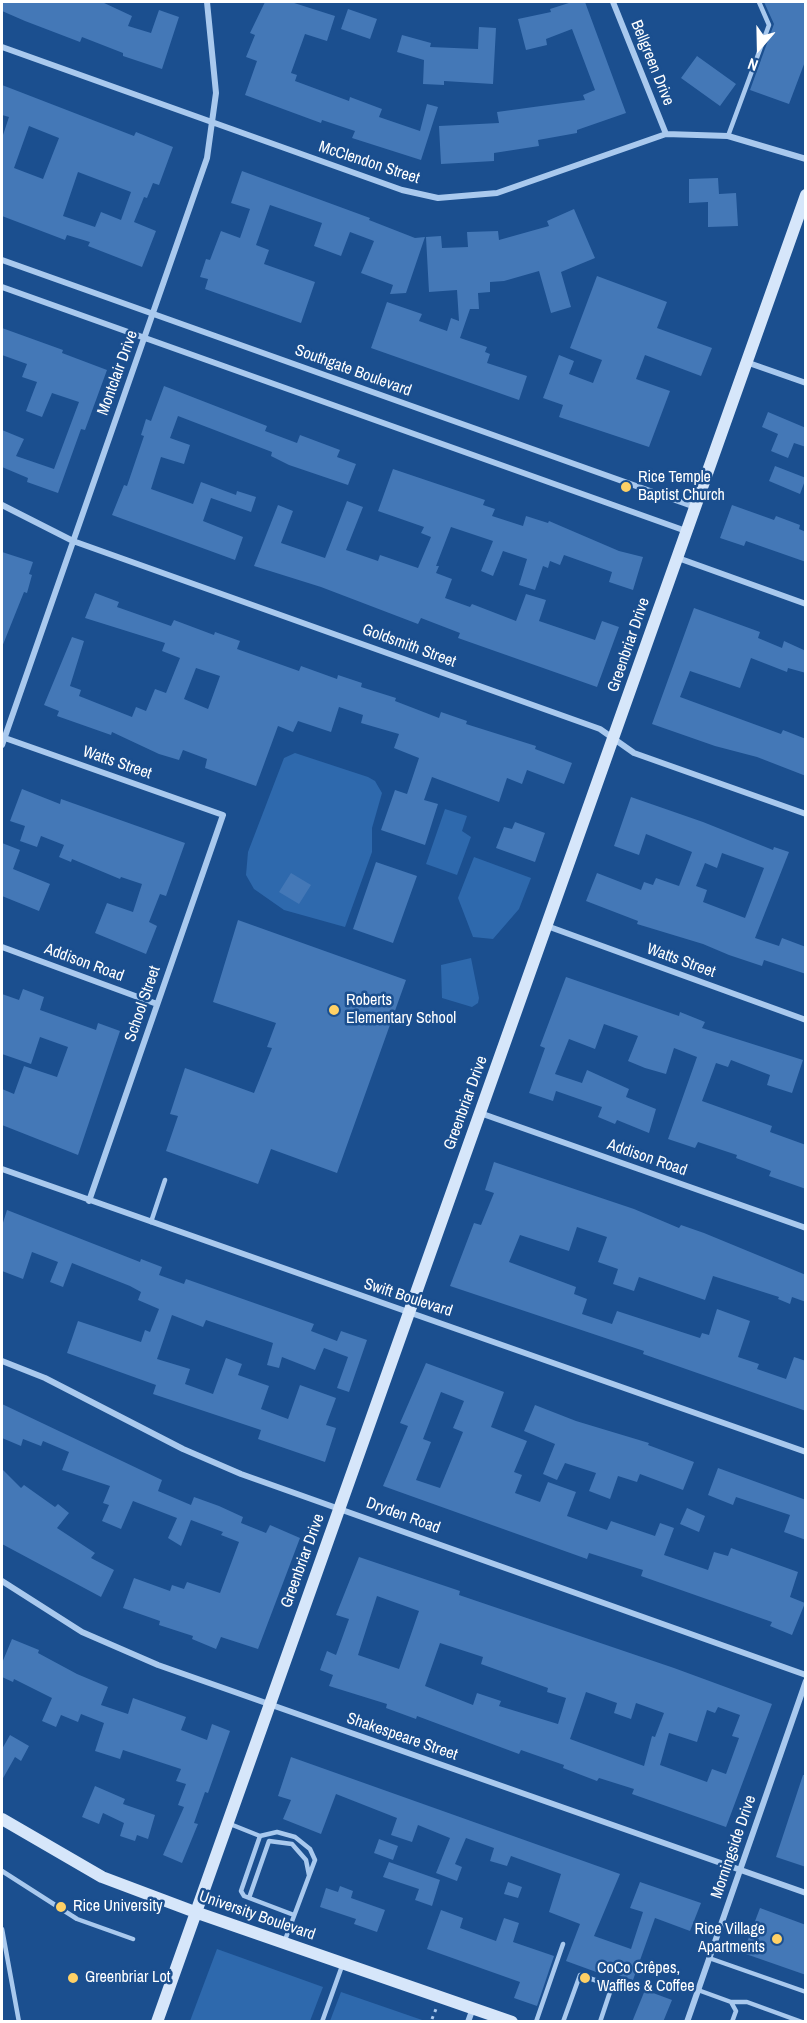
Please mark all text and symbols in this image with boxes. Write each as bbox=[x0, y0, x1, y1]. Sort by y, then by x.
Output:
street label: Bellgreen Drive bbox=[626, 17, 678, 109]
north arrow bbox=[729, 18, 789, 78]
text: N bbox=[745, 53, 761, 77]
street label: McClendon Street bbox=[316, 138, 422, 188]
street label: Montclair Drive bbox=[94, 328, 142, 418]
street label: Southgate Boulevard bbox=[292, 341, 414, 401]
place label: Rice Temple Baptist Church bbox=[638, 468, 725, 506]
marker: Rice Temple Baptist Church bbox=[619, 480, 633, 494]
street label: Greenbriar Drive bbox=[604, 595, 654, 695]
street label: Goldsmith Street bbox=[359, 620, 459, 672]
street label: Watts Street bbox=[80, 742, 154, 784]
street label: Addison Road bbox=[42, 940, 126, 986]
street label: Watts Street bbox=[644, 940, 718, 982]
street label: School Street bbox=[121, 964, 165, 1044]
place label: Roberts Elementary School bbox=[346, 991, 456, 1029]
marker: Roberts Elementary School bbox=[327, 1003, 341, 1017]
street label: Greenbriar Drive bbox=[440, 1053, 492, 1153]
street label: Addison Road bbox=[605, 1135, 689, 1181]
street label: Swift Boulevard bbox=[361, 1275, 455, 1321]
street label: Dryden Road bbox=[363, 1494, 443, 1538]
street label: Greenbriar Drive bbox=[277, 1511, 329, 1611]
street label: Shakespeare Street bbox=[344, 1709, 460, 1765]
street label: Morningside Drive bbox=[707, 1793, 761, 1901]
street label: University Boulevard bbox=[196, 1887, 318, 1945]
place label: Rice University bbox=[73, 1897, 163, 1917]
marker: Rice University bbox=[54, 1900, 68, 1914]
place label: Rice Village Apartments bbox=[694, 1920, 765, 1958]
marker: Rice Village Apartments bbox=[770, 1932, 784, 1946]
place label: CoCo Crêpes, Waffles & Coffee bbox=[597, 1959, 695, 1997]
place label: Greenbriar Lot bbox=[85, 1968, 170, 1988]
marker: Greenbriar Lot bbox=[66, 1971, 80, 1985]
marker: CoCo Crêpes, Waffles & Coffee bbox=[578, 1971, 592, 1985]

